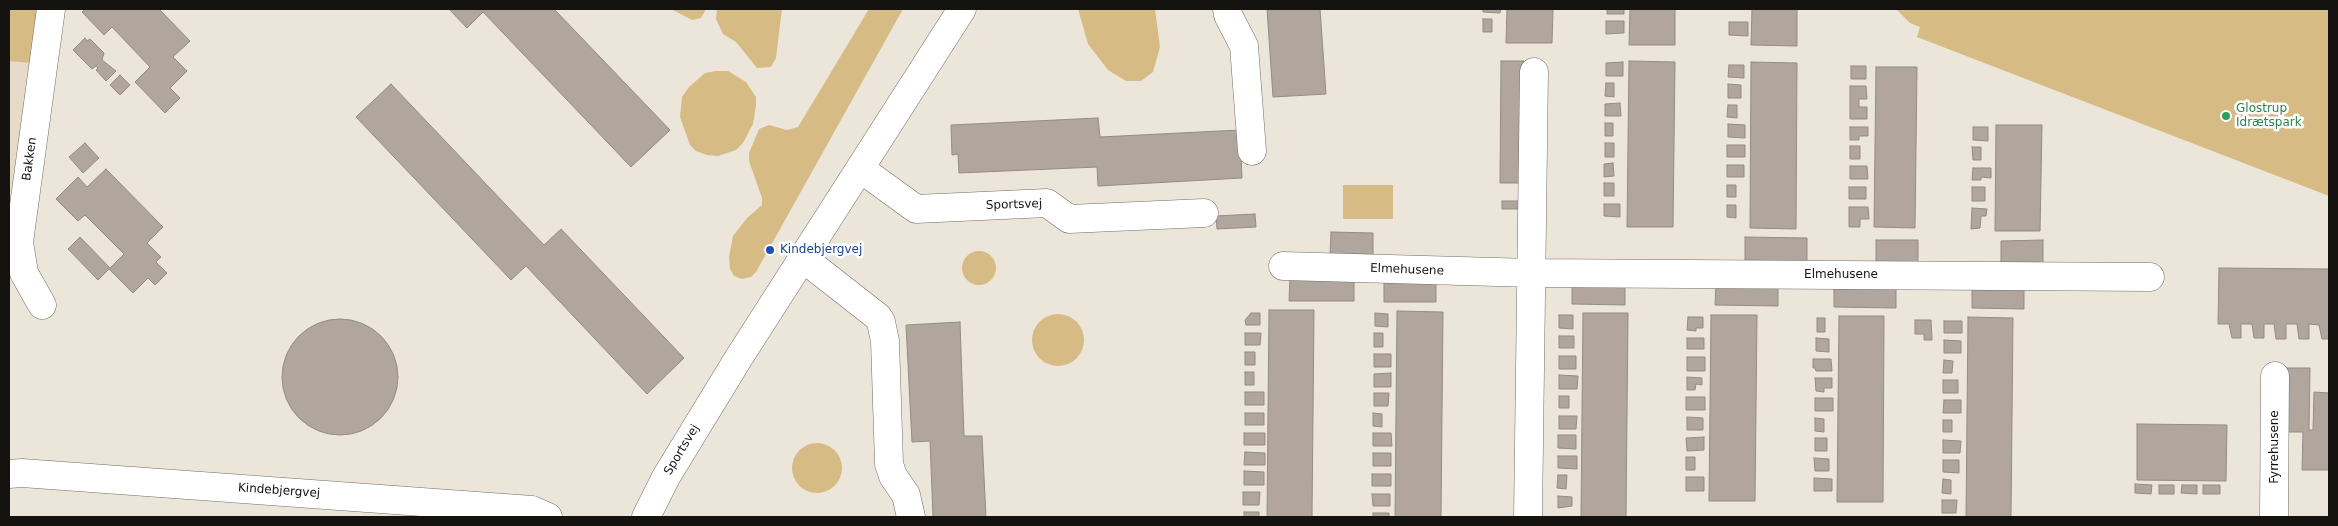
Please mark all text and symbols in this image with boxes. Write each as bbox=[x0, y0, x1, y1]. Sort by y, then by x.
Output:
place label: Glostrup Idrætspark bbox=[2236, 102, 2302, 130]
marker: Glostrup Idrætspark bbox=[2220, 110, 2232, 122]
street label: Bakken bbox=[20, 136, 40, 182]
street label: Sportsvej bbox=[986, 197, 1042, 213]
place label: Kindebjergvej bbox=[780, 243, 862, 257]
marker: Kindebjergvej bbox=[764, 244, 776, 256]
street label: Elmehusene bbox=[1370, 262, 1444, 278]
street label: Elmehusene bbox=[1804, 268, 1878, 282]
street label: Fyrrehusene bbox=[2268, 410, 2282, 484]
street label: Sportsvej bbox=[661, 422, 703, 478]
street label: Kindebjergvej bbox=[237, 481, 321, 501]

